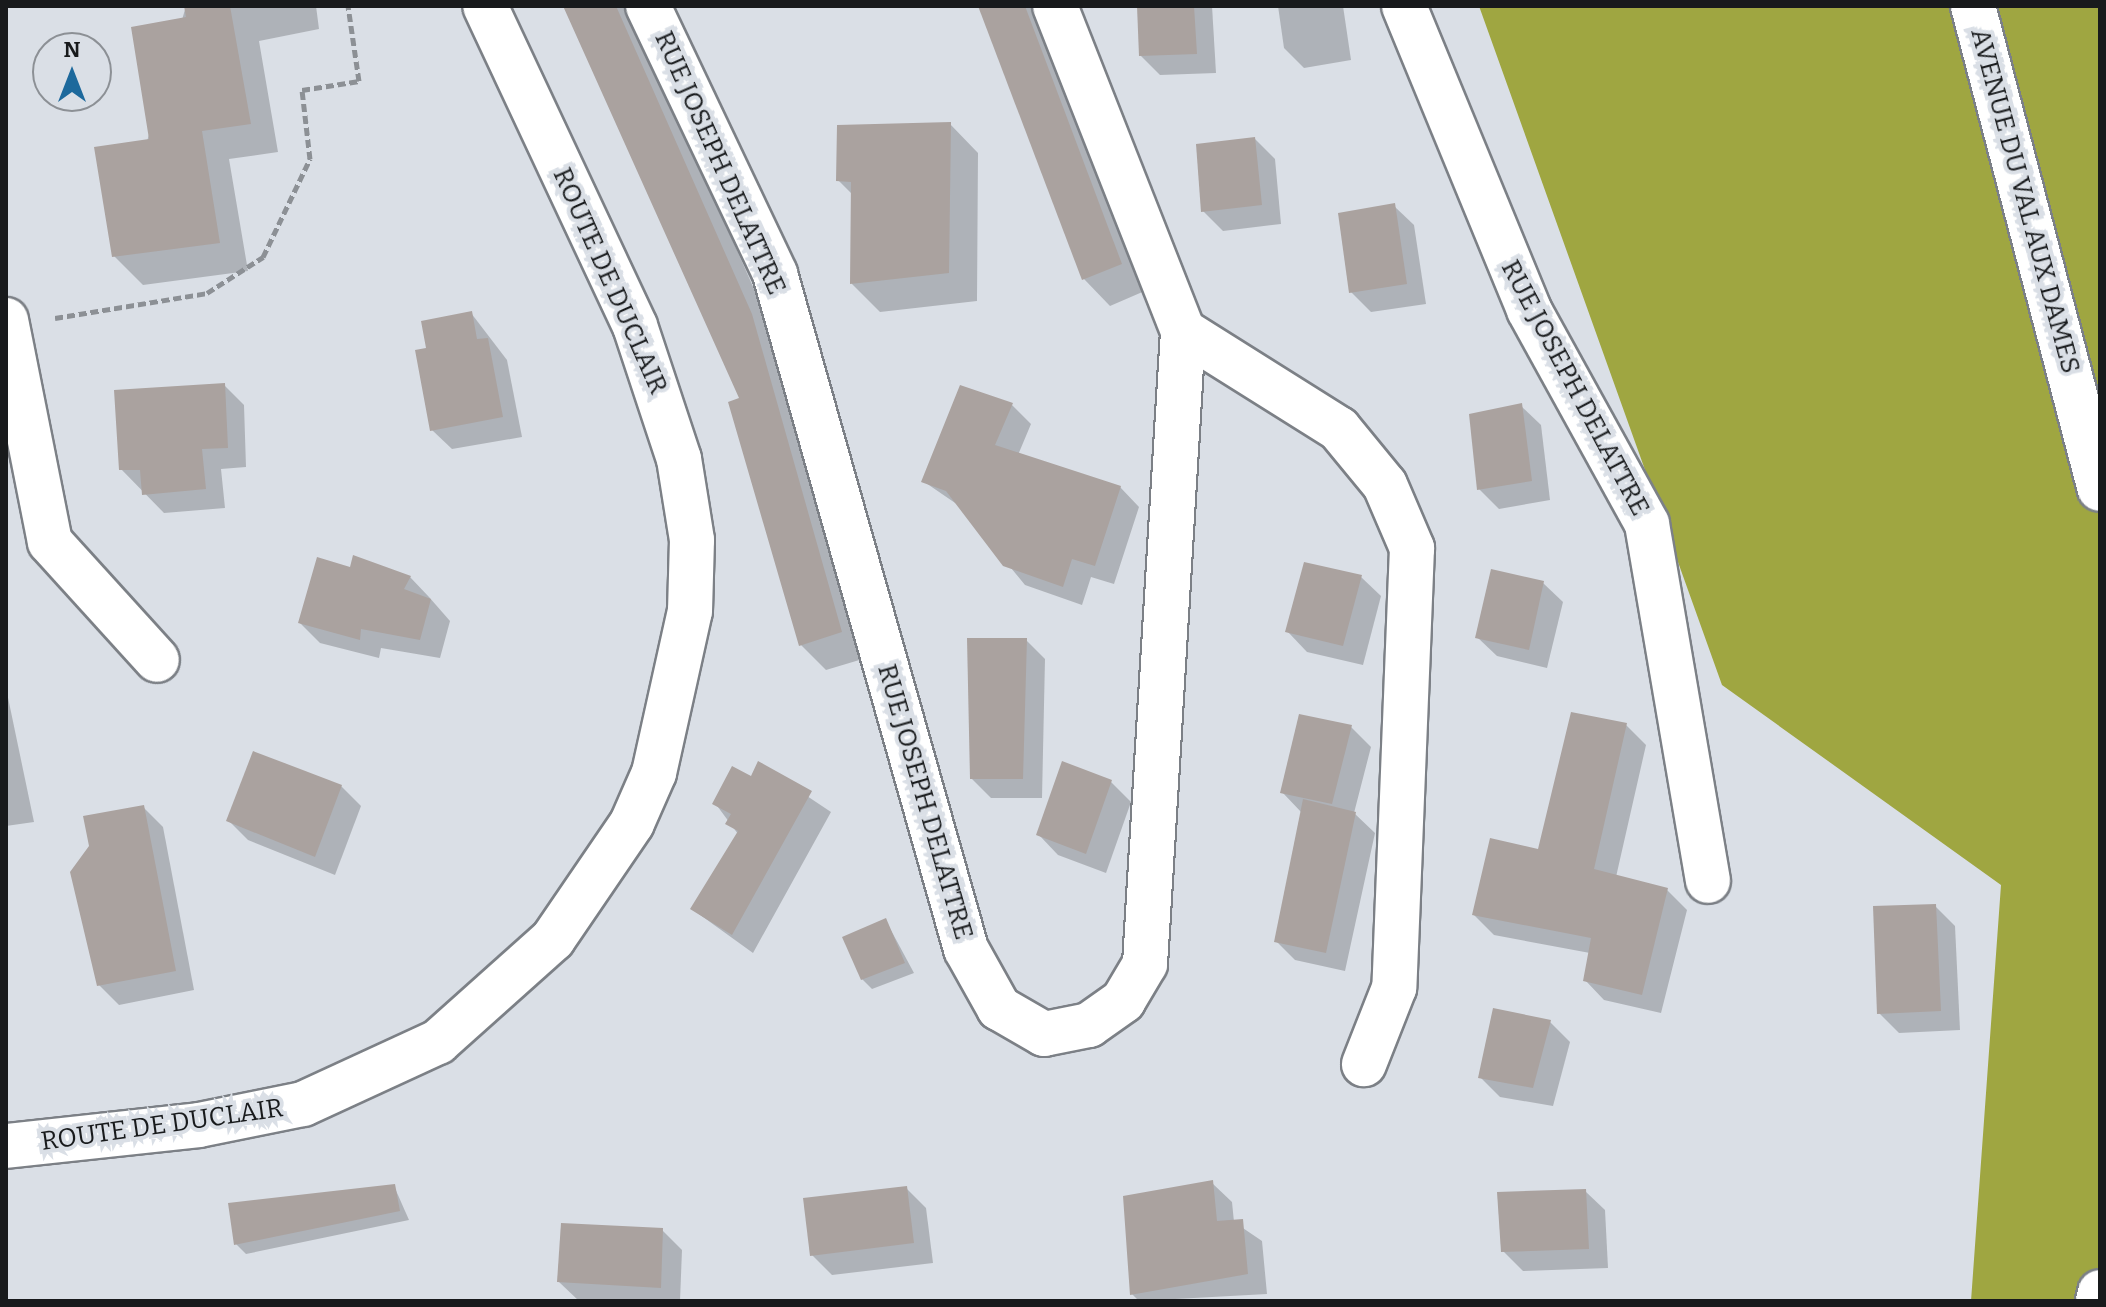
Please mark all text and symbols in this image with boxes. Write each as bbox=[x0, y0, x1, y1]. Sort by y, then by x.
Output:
street label: AVENUE DU VAL AUX DAMES bbox=[1964, 25, 2086, 377]
street label: RUE JOSEPH DELATTRE bbox=[648, 26, 792, 300]
north arrow bbox=[32, 32, 112, 112]
text: N bbox=[64, 36, 80, 63]
street label: ROUTE DE DUCLAIR bbox=[546, 163, 674, 399]
street label: RUE JOSEPH DELATTRE bbox=[1494, 255, 1656, 521]
street label: RUE JOSEPH DELATTRE bbox=[871, 661, 979, 943]
street label: ROUTE DE DUCLAIR bbox=[39, 1093, 285, 1157]

